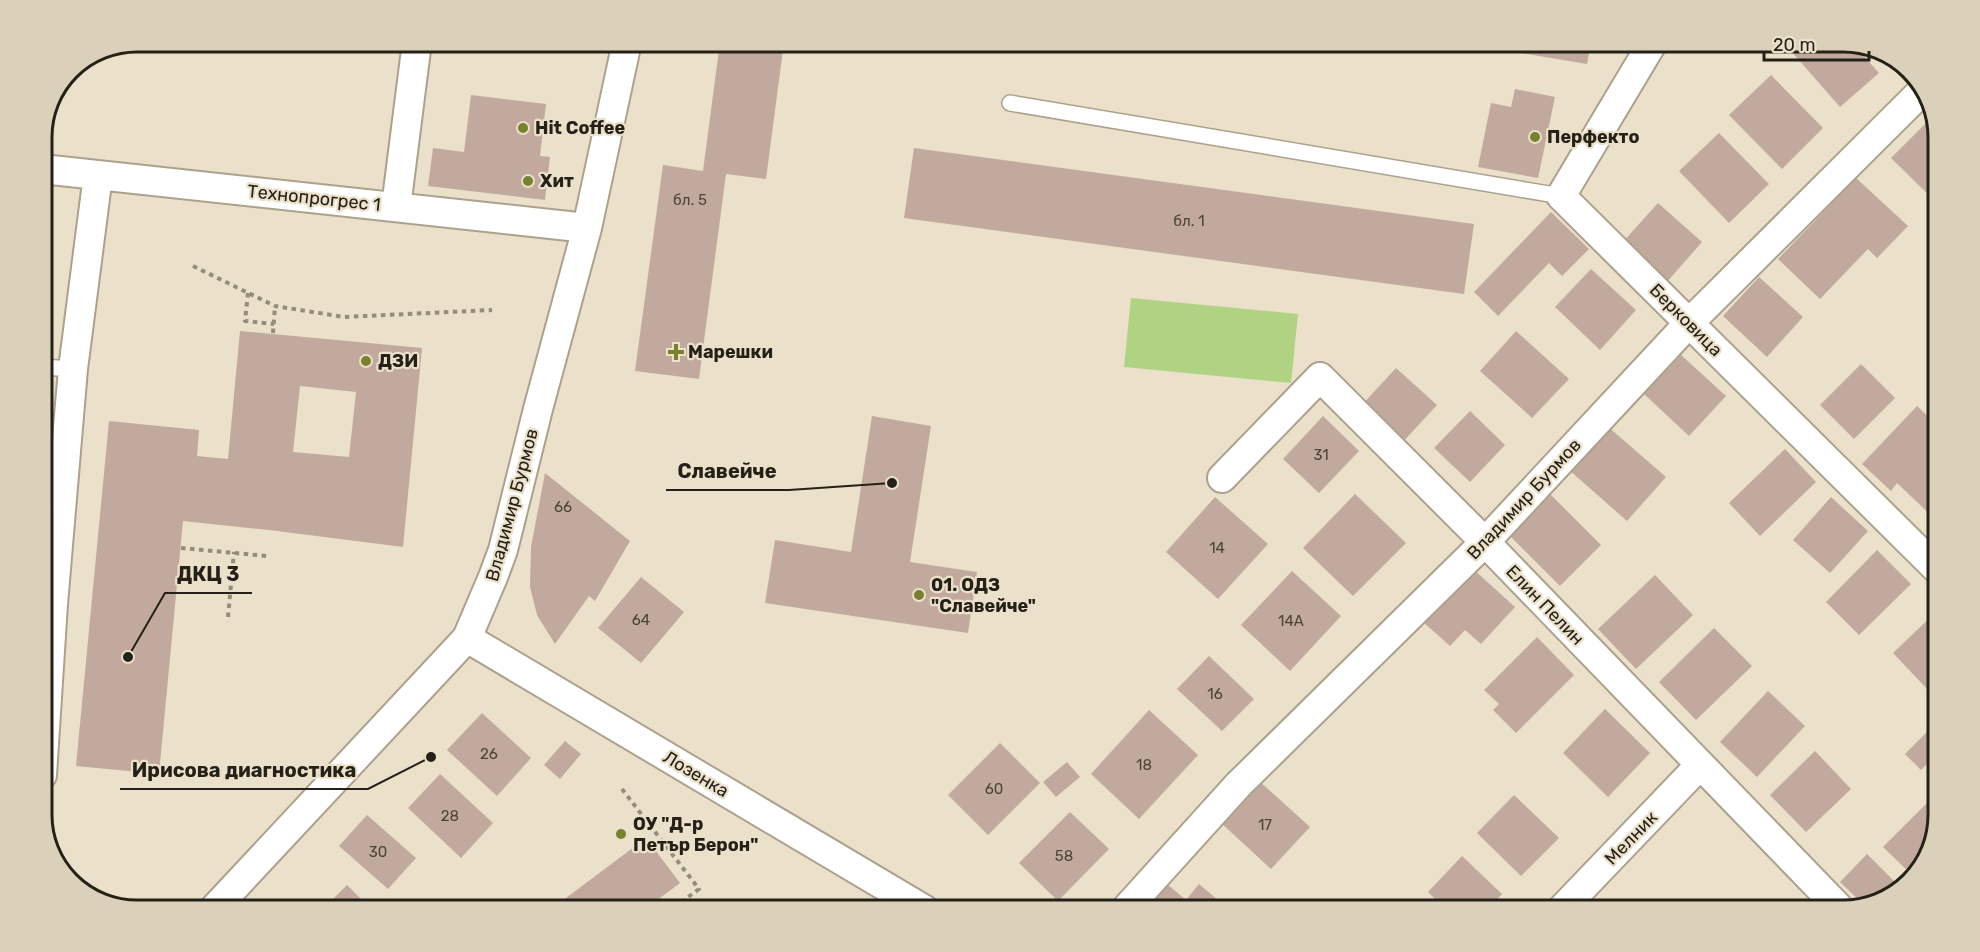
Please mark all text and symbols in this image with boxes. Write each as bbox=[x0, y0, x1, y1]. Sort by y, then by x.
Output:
scale bar bbox=[1764, 24, 1869, 62]
text: 20 m bbox=[1773, 34, 1815, 56]
place label: Hit Coffee bbox=[535, 117, 625, 139]
marker: Hit Coffee bbox=[516, 121, 530, 135]
place label: Перфекто bbox=[1547, 126, 1639, 148]
marker: Перфекто bbox=[1528, 130, 1542, 144]
place label: Хит bbox=[540, 170, 574, 192]
marker: Хит bbox=[521, 174, 535, 188]
street label: Технопрогрес 1 bbox=[246, 180, 382, 216]
house number: бл. 5 bbox=[673, 191, 707, 209]
house number: бл. 1 bbox=[1173, 212, 1205, 230]
street label: Берковица bbox=[1645, 279, 1727, 361]
place label: Марешки bbox=[688, 341, 773, 363]
marker: Марешки bbox=[669, 345, 683, 359]
place label: ДЗИ bbox=[378, 350, 418, 372]
marker: ДЗИ bbox=[359, 354, 373, 368]
street label: Владимир Бурмов bbox=[481, 426, 543, 584]
street label: Владимир Бурмов bbox=[1462, 434, 1586, 564]
house number: 31 bbox=[1313, 446, 1329, 464]
callout: Славейче bbox=[666, 452, 789, 490]
text: Славейче bbox=[677, 459, 777, 483]
house number: 66 bbox=[554, 498, 572, 516]
house number: 14 bbox=[1209, 539, 1225, 557]
callout: ДКЦ 3 bbox=[165, 555, 252, 593]
street label: Елин Пелин bbox=[1501, 560, 1589, 650]
text: ДКЦ 3 bbox=[177, 562, 239, 586]
place label: 01. ОДЗ "Славейче" bbox=[931, 574, 1036, 617]
marker: 01. ОДЗ "Славейче" bbox=[912, 588, 926, 602]
house number: 64 bbox=[632, 611, 650, 629]
house number: 14А bbox=[1278, 612, 1304, 630]
house number: 16 bbox=[1207, 685, 1223, 703]
house number: 26 bbox=[480, 745, 498, 763]
street label: Лозенка bbox=[659, 746, 733, 802]
callout: Ирисова диагностика bbox=[120, 751, 368, 789]
house number: 18 bbox=[1136, 756, 1152, 774]
text: Ирисова диагностика bbox=[132, 758, 356, 782]
house number: 60 bbox=[985, 780, 1003, 798]
street label: Мелник bbox=[1600, 806, 1662, 869]
house number: 28 bbox=[441, 807, 459, 825]
place label: ОУ "Д-р Петър Берон" bbox=[633, 813, 758, 856]
house number: 17 bbox=[1258, 816, 1272, 834]
marker: ОУ "Д-р Петър Берон" bbox=[614, 827, 628, 841]
house number: 30 bbox=[369, 843, 387, 861]
house number: 58 bbox=[1055, 847, 1073, 865]

